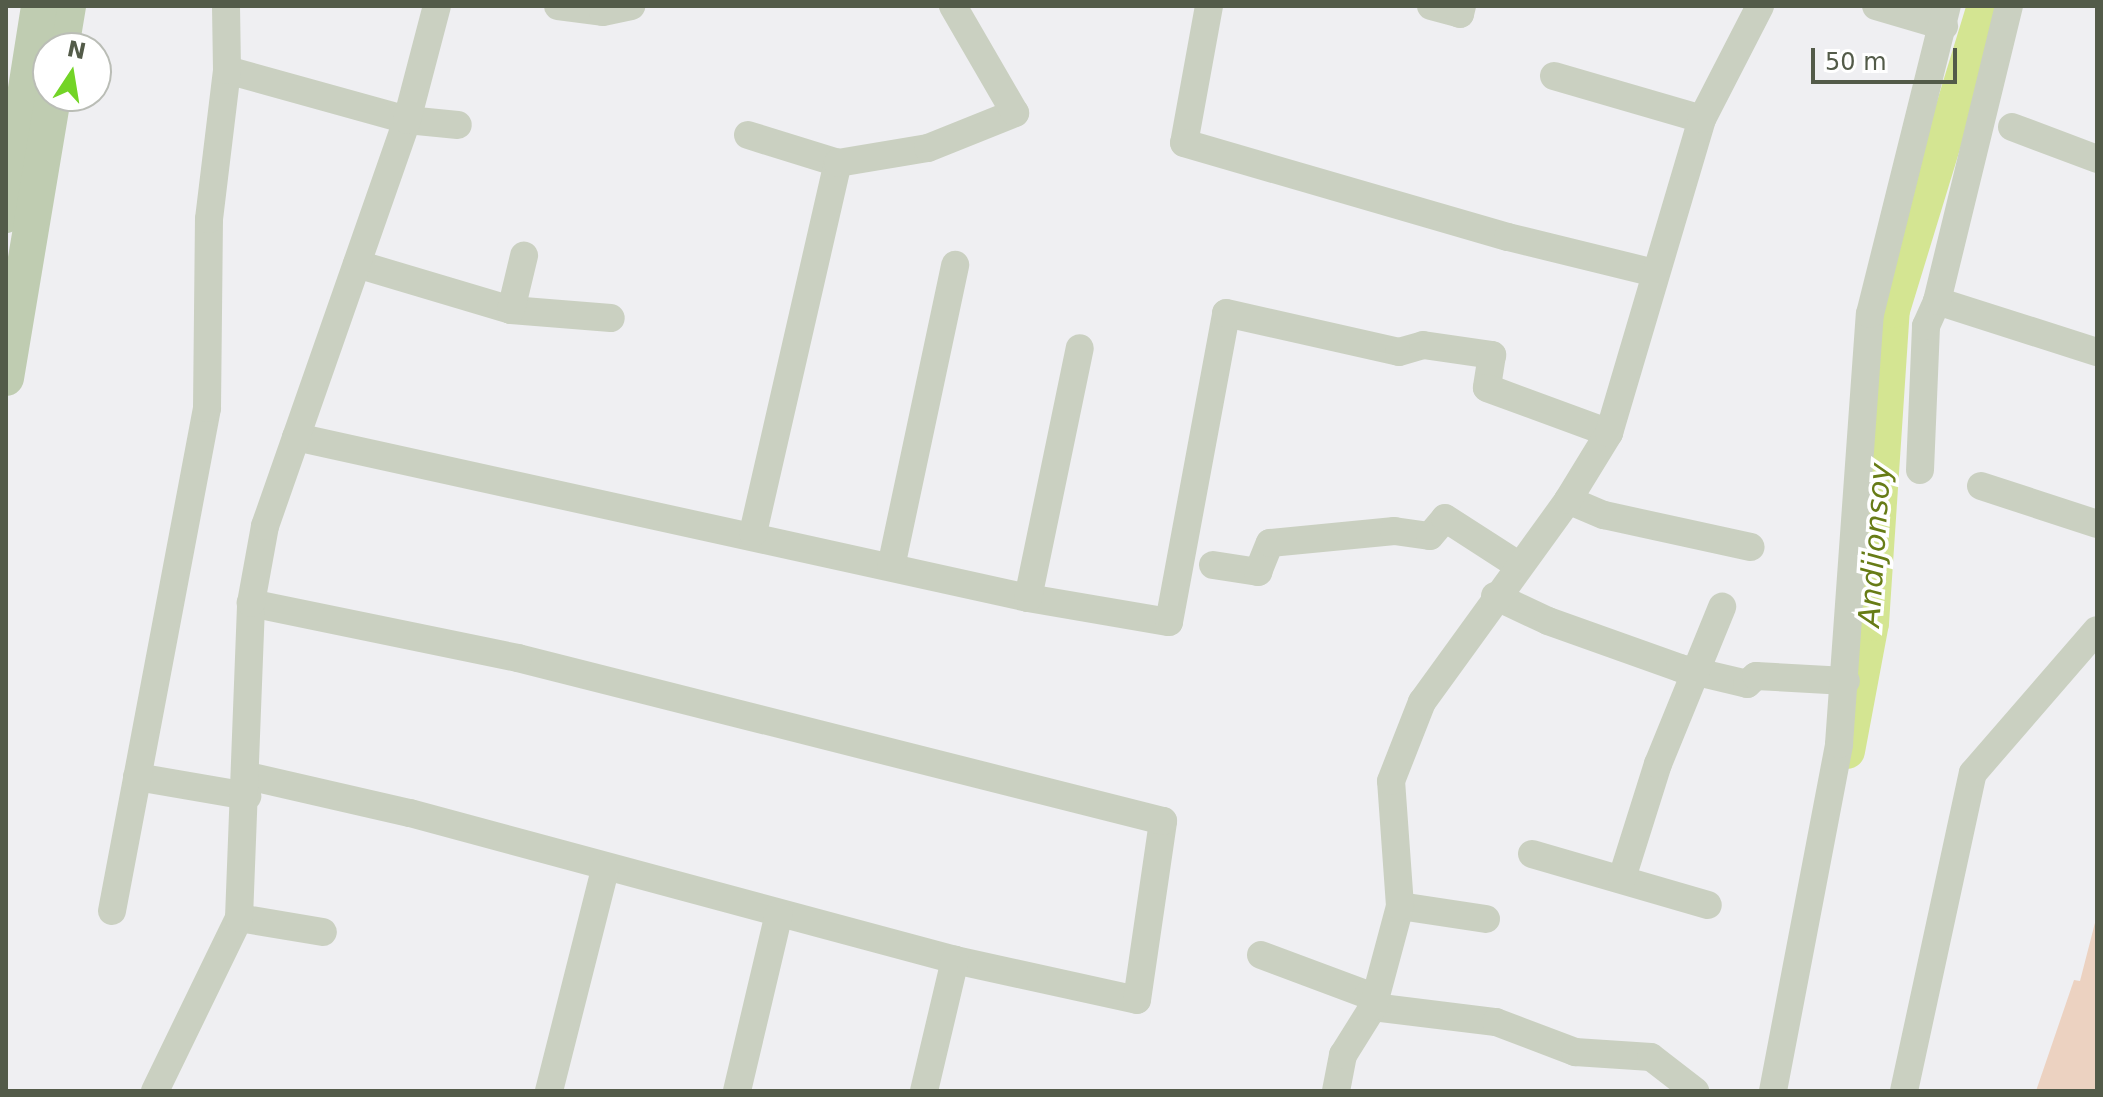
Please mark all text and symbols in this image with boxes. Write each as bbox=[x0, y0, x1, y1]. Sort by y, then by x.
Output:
north arrow bbox=[32, 32, 112, 112]
scale bar bbox=[1815, 32, 1961, 82]
text: N bbox=[65, 36, 88, 64]
text: 50 m bbox=[1825, 48, 1887, 76]
water label: Andijonsoy bbox=[1851, 462, 1899, 628]

